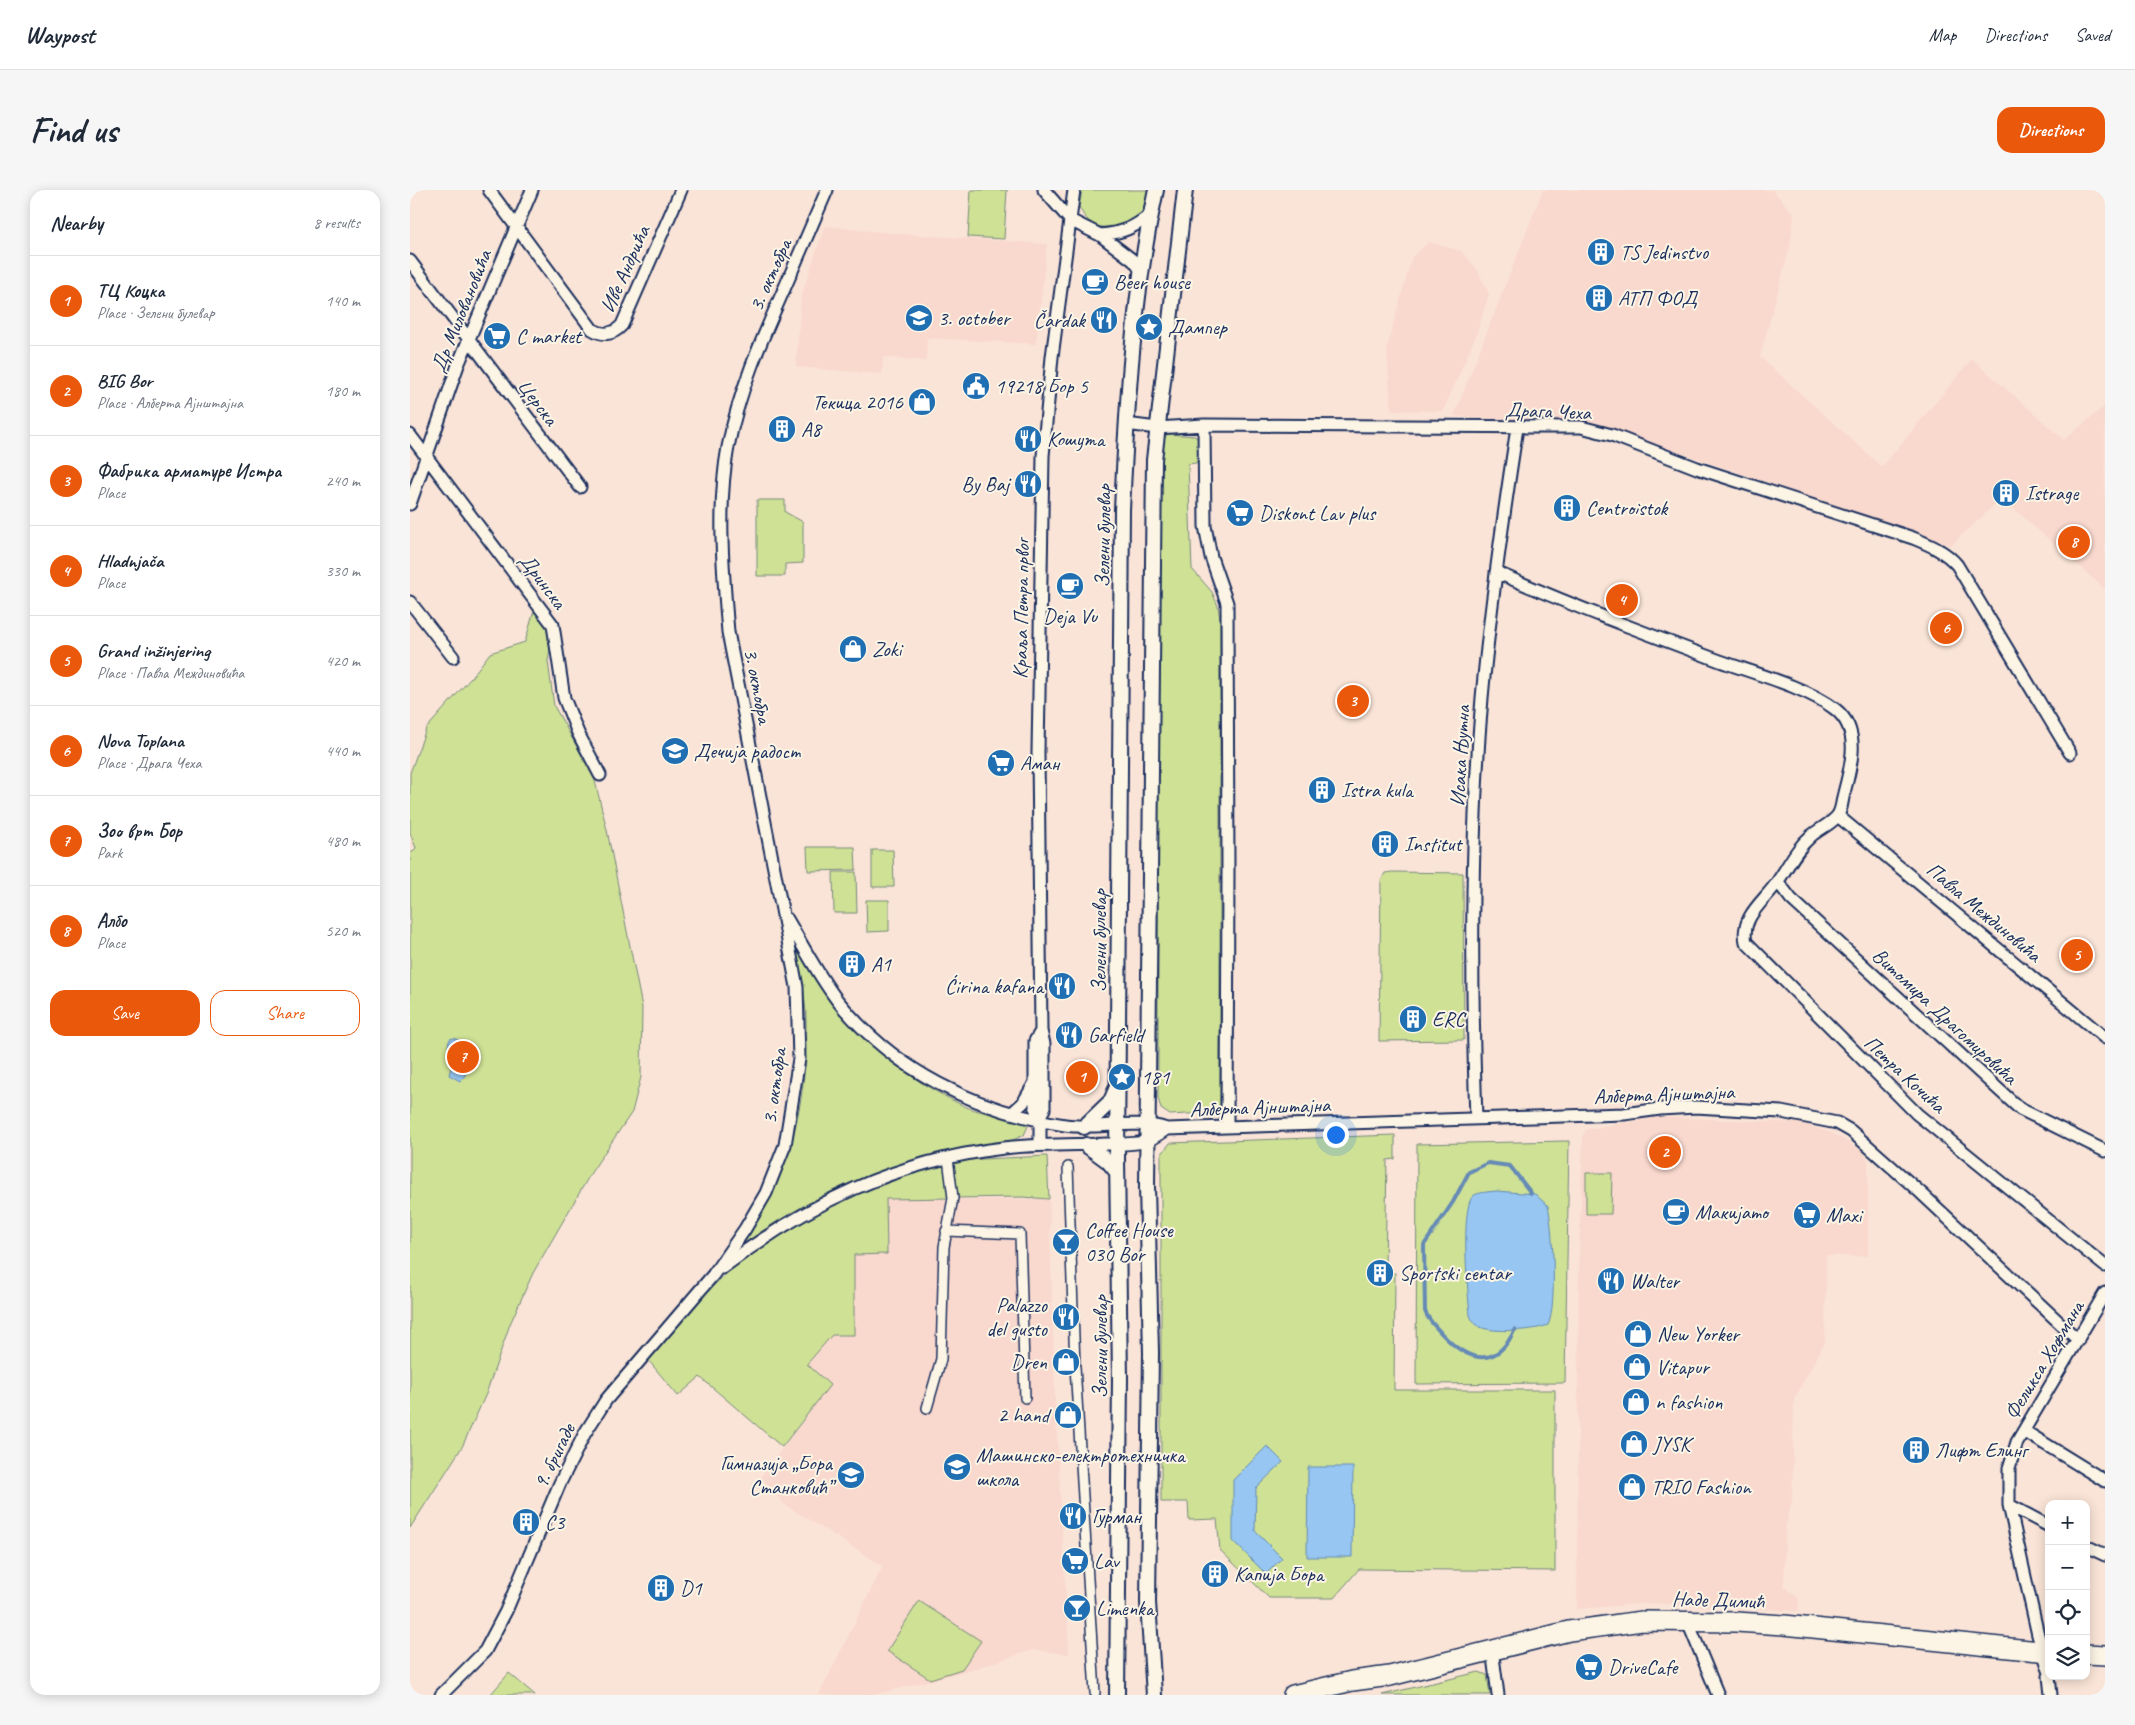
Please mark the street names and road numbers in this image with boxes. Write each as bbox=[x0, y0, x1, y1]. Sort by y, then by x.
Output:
street label: Иве Андрића bbox=[594, 220, 656, 316]
street label: 3. октобра bbox=[743, 233, 798, 315]
street label: Др Миловановића bbox=[425, 244, 498, 376]
street label: Церска bbox=[512, 373, 565, 432]
street label: Драга Чеха bbox=[1505, 397, 1593, 426]
street label: Зелени булевар bbox=[1089, 482, 1117, 588]
street label: Краља Петра првог bbox=[1007, 535, 1035, 679]
street label: Дринска bbox=[514, 548, 573, 615]
street label: 3. октобра bbox=[738, 646, 778, 728]
street label: Исака Њутна bbox=[1444, 703, 1476, 807]
street label: Павла Междиновића bbox=[1921, 856, 2048, 969]
street label: Зелени булевар bbox=[1086, 887, 1112, 993]
street label: Витомира Драгомировића bbox=[1867, 942, 2024, 1091]
street label: Петра Кочића bbox=[1859, 1030, 1953, 1120]
street label: 3. октобра bbox=[756, 1044, 793, 1126]
street label: Алберта Ајнштајна bbox=[1593, 1078, 1737, 1109]
street label: Алберта Ајнштајна bbox=[1189, 1091, 1333, 1122]
street label: Зелени булевар bbox=[1087, 1293, 1113, 1399]
street label: Феликса Хофмана bbox=[1998, 1294, 2091, 1424]
street label: 9. бригаде bbox=[527, 1418, 581, 1493]
street label: Наде Димић bbox=[1672, 1585, 1765, 1615]

